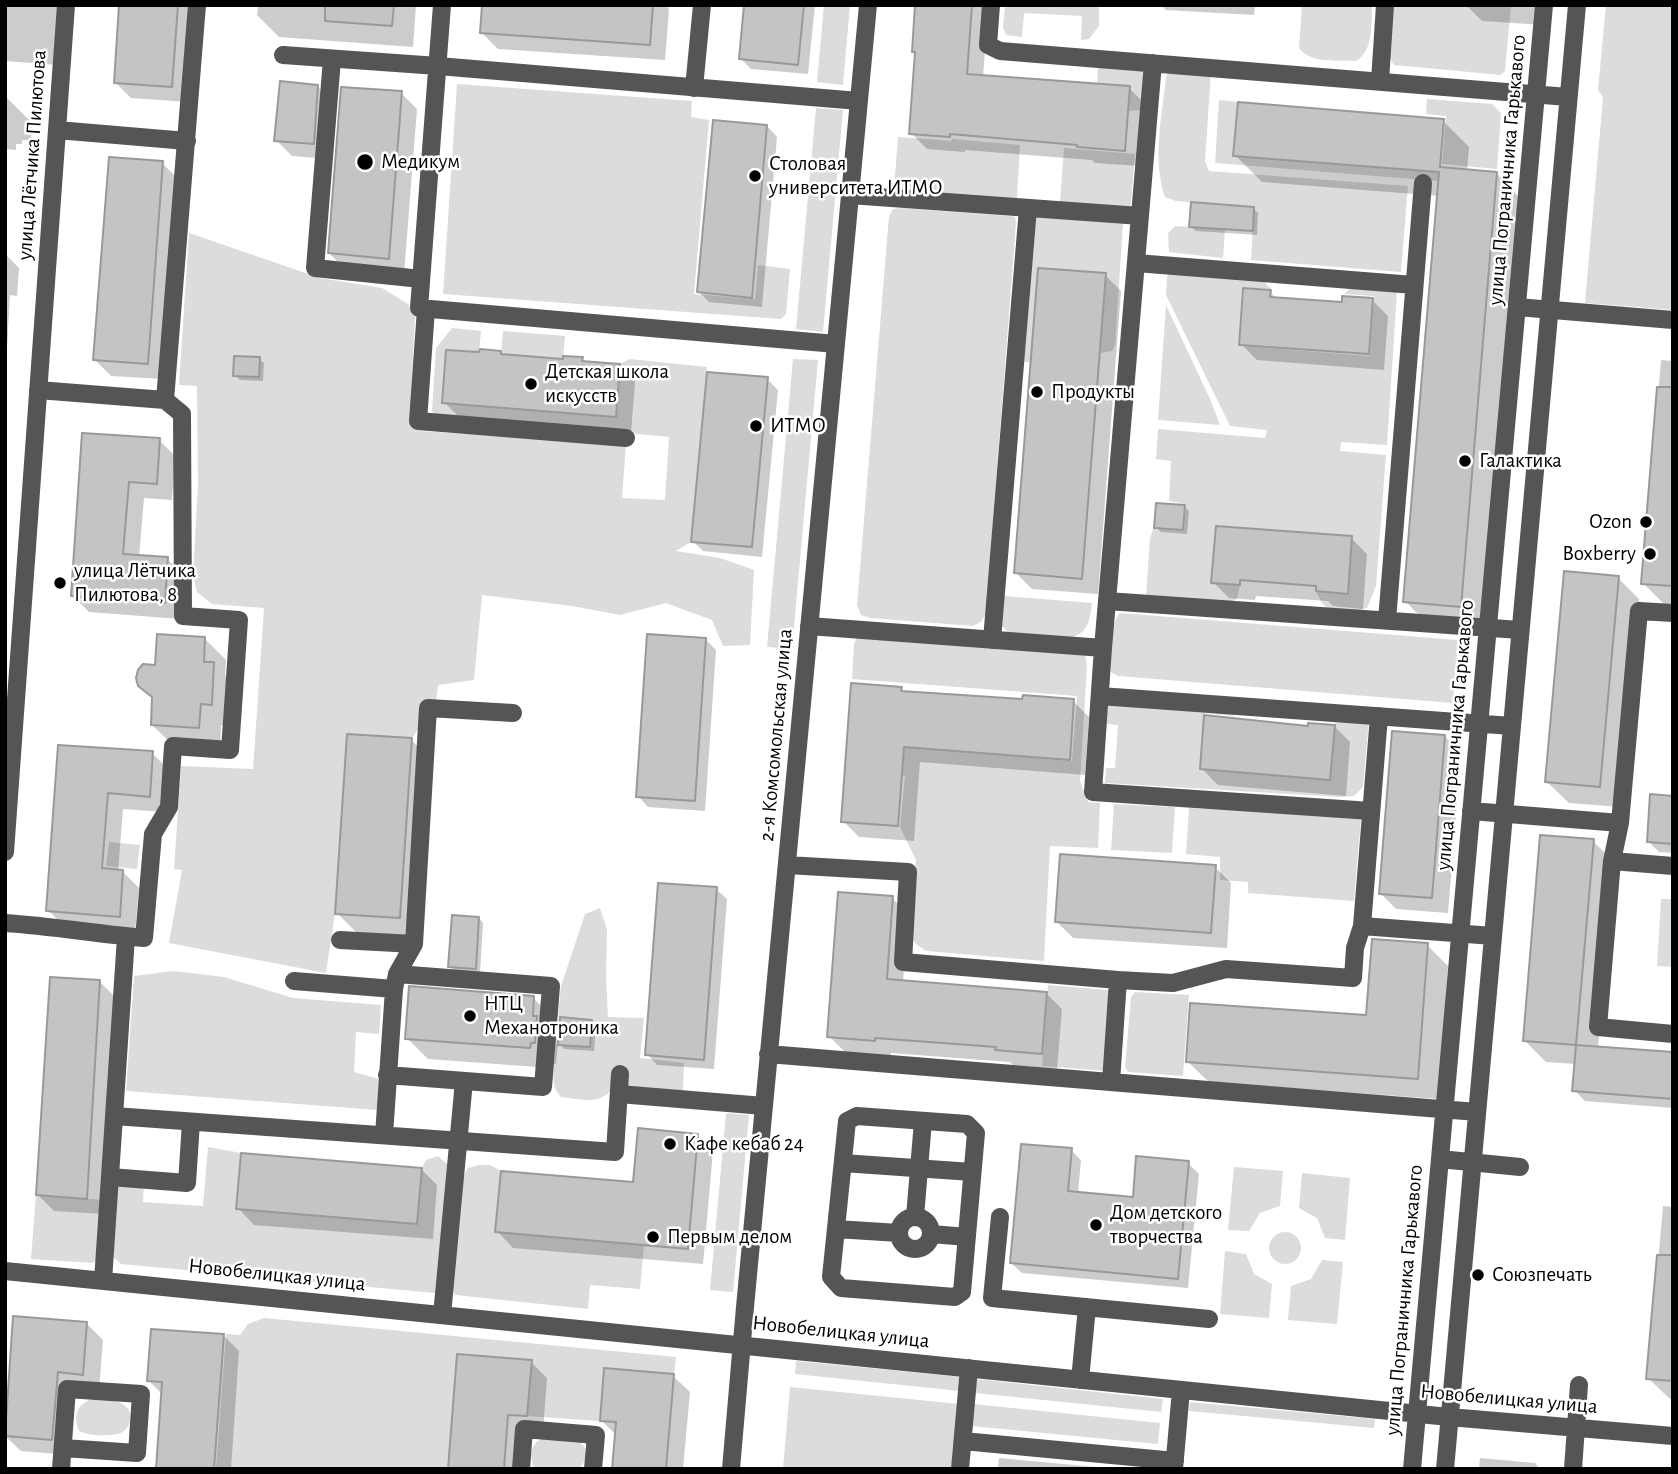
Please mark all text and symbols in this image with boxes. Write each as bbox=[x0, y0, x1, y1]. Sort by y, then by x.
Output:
street label: улица Пограничника Гарькавого bbox=[1483, 34, 1531, 306]
street label: улица Лётчика Пилютова bbox=[12, 49, 52, 261]
place label: Медикум bbox=[381, 149, 460, 175]
place label: Столовая университета ИТМО bbox=[769, 151, 943, 201]
marker: Медикум bbox=[355, 152, 375, 172]
marker: Столовая университета ИТМО bbox=[747, 168, 763, 184]
place label: Детская школа искусств bbox=[545, 359, 669, 409]
marker: Детская школа искусств bbox=[523, 376, 539, 392]
place label: Продукты bbox=[1051, 379, 1135, 405]
marker: Продукты bbox=[1029, 384, 1045, 400]
place label: ИТМО bbox=[770, 413, 826, 439]
marker: ИТМО bbox=[748, 418, 764, 434]
place label: Галактика bbox=[1479, 448, 1562, 474]
marker: Галактика bbox=[1457, 453, 1473, 469]
place label: Ozon bbox=[1589, 509, 1632, 535]
marker: Ozon bbox=[1638, 514, 1654, 530]
place label: Boxberry bbox=[1563, 541, 1636, 567]
marker: Boxberry bbox=[1642, 546, 1658, 562]
place label: улица Лётчика Пилютова, 8 bbox=[74, 558, 196, 608]
marker: улица Лётчика Пилютова, 8 bbox=[52, 575, 68, 591]
street label: улица Пограничника Гарькавого bbox=[1431, 599, 1479, 871]
street label: 2-я Комсомольская улица bbox=[754, 627, 798, 843]
place label: НТЦ Механотроника bbox=[484, 991, 619, 1041]
marker: НТЦ Механотроника bbox=[462, 1008, 478, 1024]
place label: Кафе кебаб 24 bbox=[684, 1131, 804, 1157]
marker: Кафе кебаб 24 bbox=[662, 1136, 678, 1152]
street label: улица Пограничника Гарькавого bbox=[1380, 1164, 1428, 1436]
place label: Дом детского творчества bbox=[1110, 1200, 1222, 1250]
marker: Дом детского творчества bbox=[1088, 1217, 1104, 1233]
place label: Первым делом bbox=[667, 1224, 792, 1250]
marker: Первым делом bbox=[645, 1229, 661, 1245]
street label: Новобелицкая улица bbox=[187, 1253, 367, 1297]
place label: Союзпечать bbox=[1492, 1262, 1592, 1288]
marker: Союзпечать bbox=[1470, 1267, 1486, 1283]
street label: Новобелицкая улица bbox=[751, 1310, 931, 1354]
street label: Новобелицкая улица bbox=[1419, 1379, 1599, 1419]

